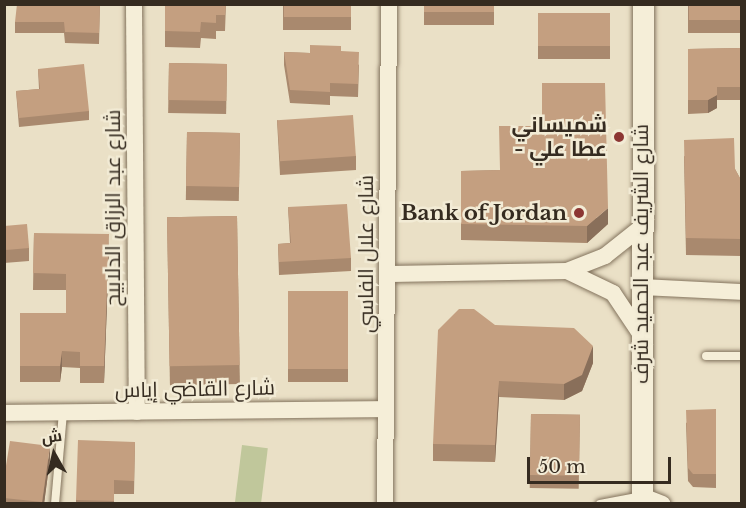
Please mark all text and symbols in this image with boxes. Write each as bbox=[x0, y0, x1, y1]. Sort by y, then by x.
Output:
street label: شارع عبد الرزاق الدلابيح bbox=[100, 110, 126, 306]
place label: شميساني - عطا علي bbox=[511, 112, 607, 162]
street label: شارع الشريف عبد الحميد شرف bbox=[628, 124, 654, 384]
marker: شميساني - عطا علي bbox=[612, 130, 626, 144]
street label: شارع علال الفاسي bbox=[353, 175, 379, 333]
place label: Bank of Jordan bbox=[400, 200, 567, 226]
marker: Bank of Jordan bbox=[572, 206, 586, 220]
street label: شارع القاضي إياس bbox=[115, 375, 275, 403]
north arrow bbox=[24, 424, 84, 484]
text: ش bbox=[40, 425, 63, 448]
scale bar bbox=[530, 445, 674, 483]
text: 50 m bbox=[538, 456, 586, 478]

